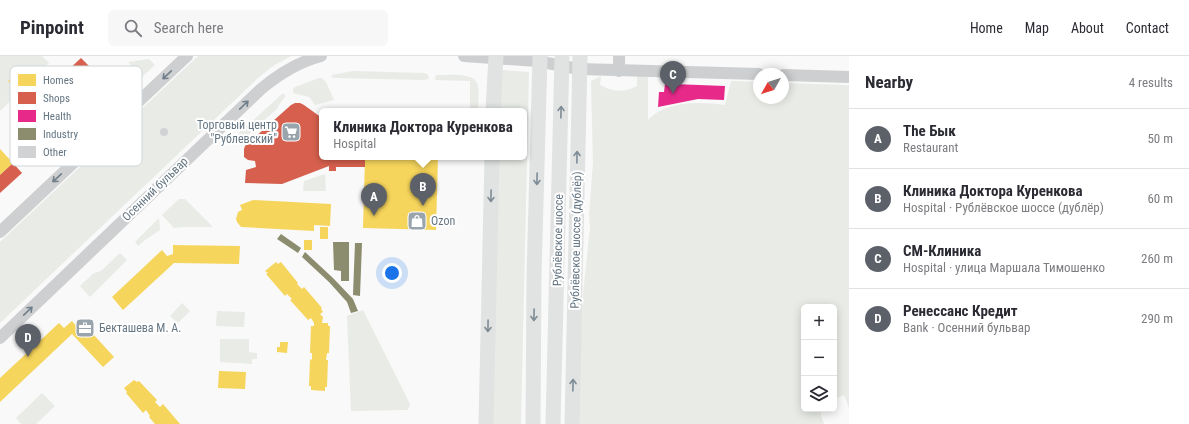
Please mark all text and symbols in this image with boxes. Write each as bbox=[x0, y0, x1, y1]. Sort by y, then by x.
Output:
search box bbox=[108, 10, 388, 46]
text: Pinpoint bbox=[20, 16, 84, 39]
icon: search bbox=[122, 17, 144, 39]
text: Search here bbox=[154, 19, 224, 37]
text: Home bbox=[970, 20, 1003, 36]
text: Map bbox=[1025, 20, 1049, 36]
text: About bbox=[1071, 20, 1104, 36]
text: Contact bbox=[1126, 20, 1169, 36]
pin: C bbox=[660, 61, 686, 94]
legend bbox=[10, 66, 142, 166]
north arrow bbox=[753, 68, 789, 104]
one-way arrow bbox=[162, 70, 172, 80]
text: Nearby bbox=[865, 72, 913, 92]
text: Homes bbox=[43, 74, 74, 87]
text: 4 results bbox=[1129, 75, 1173, 90]
text: Shops bbox=[43, 92, 70, 105]
one-way arrow bbox=[239, 100, 249, 110]
one-way arrow bbox=[557, 106, 564, 119]
popup bbox=[319, 108, 527, 160]
text: Health bbox=[43, 110, 71, 123]
place label: Торговый центр "Рублевский" bbox=[197, 118, 277, 146]
text: Клиника Доктора Куренкова bbox=[333, 118, 513, 136]
supermarket icon: Торговый центр "Рублевский" bbox=[280, 121, 302, 143]
text: The Бык bbox=[903, 122, 956, 140]
text: Industry bbox=[43, 128, 79, 141]
text: A bbox=[874, 131, 882, 146]
text: 50 m bbox=[1147, 131, 1173, 146]
text: Hospital bbox=[333, 136, 376, 151]
text: Restaurant bbox=[903, 140, 958, 155]
text: Other bbox=[43, 146, 67, 159]
one-way arrow bbox=[574, 151, 581, 164]
street label: Осенний бульвар bbox=[119, 154, 191, 224]
street label: Рублёвское шоссе (дублёр) bbox=[568, 171, 584, 309]
one-way arrow bbox=[533, 172, 541, 185]
pin: B bbox=[410, 173, 436, 206]
one-way arrow bbox=[52, 174, 62, 183]
text: Клиника Доктора Куренкова bbox=[903, 182, 1082, 200]
pin: A bbox=[361, 183, 387, 216]
one-way arrow bbox=[487, 189, 495, 202]
text: B bbox=[874, 191, 882, 206]
text: 60 m bbox=[1147, 191, 1173, 206]
street label: Рублёвское шоссе bbox=[550, 193, 566, 286]
text: Hospital · Рублёвское шоссе (дублёр) bbox=[903, 200, 1104, 215]
shop icon: Ozon bbox=[406, 210, 428, 232]
place label: Ozon bbox=[431, 214, 455, 228]
text: СМ-Клиника bbox=[903, 242, 981, 260]
text: C bbox=[874, 251, 882, 266]
text: 260 m bbox=[1141, 251, 1173, 266]
text: Hospital · улица Маршала Тимошенко bbox=[903, 260, 1105, 275]
your location bbox=[382, 263, 402, 283]
text: Ренессанс Кредит bbox=[903, 302, 1018, 320]
map controls bbox=[801, 304, 837, 412]
button: + bbox=[801, 304, 837, 340]
one-way arrow bbox=[23, 306, 33, 316]
one-way arrow bbox=[530, 308, 538, 321]
text: D bbox=[874, 311, 882, 326]
text: 290 m bbox=[1141, 311, 1173, 326]
office icon: Бекташева М. А. bbox=[74, 317, 96, 339]
one-way arrow bbox=[484, 319, 492, 332]
text: Bank · Осенний бульвар bbox=[903, 320, 1030, 335]
place label: Бекташева М. А. bbox=[99, 321, 181, 335]
pin: D bbox=[15, 324, 41, 357]
button: − bbox=[801, 340, 837, 376]
button: layers bbox=[801, 376, 837, 412]
one-way arrow bbox=[569, 379, 577, 392]

